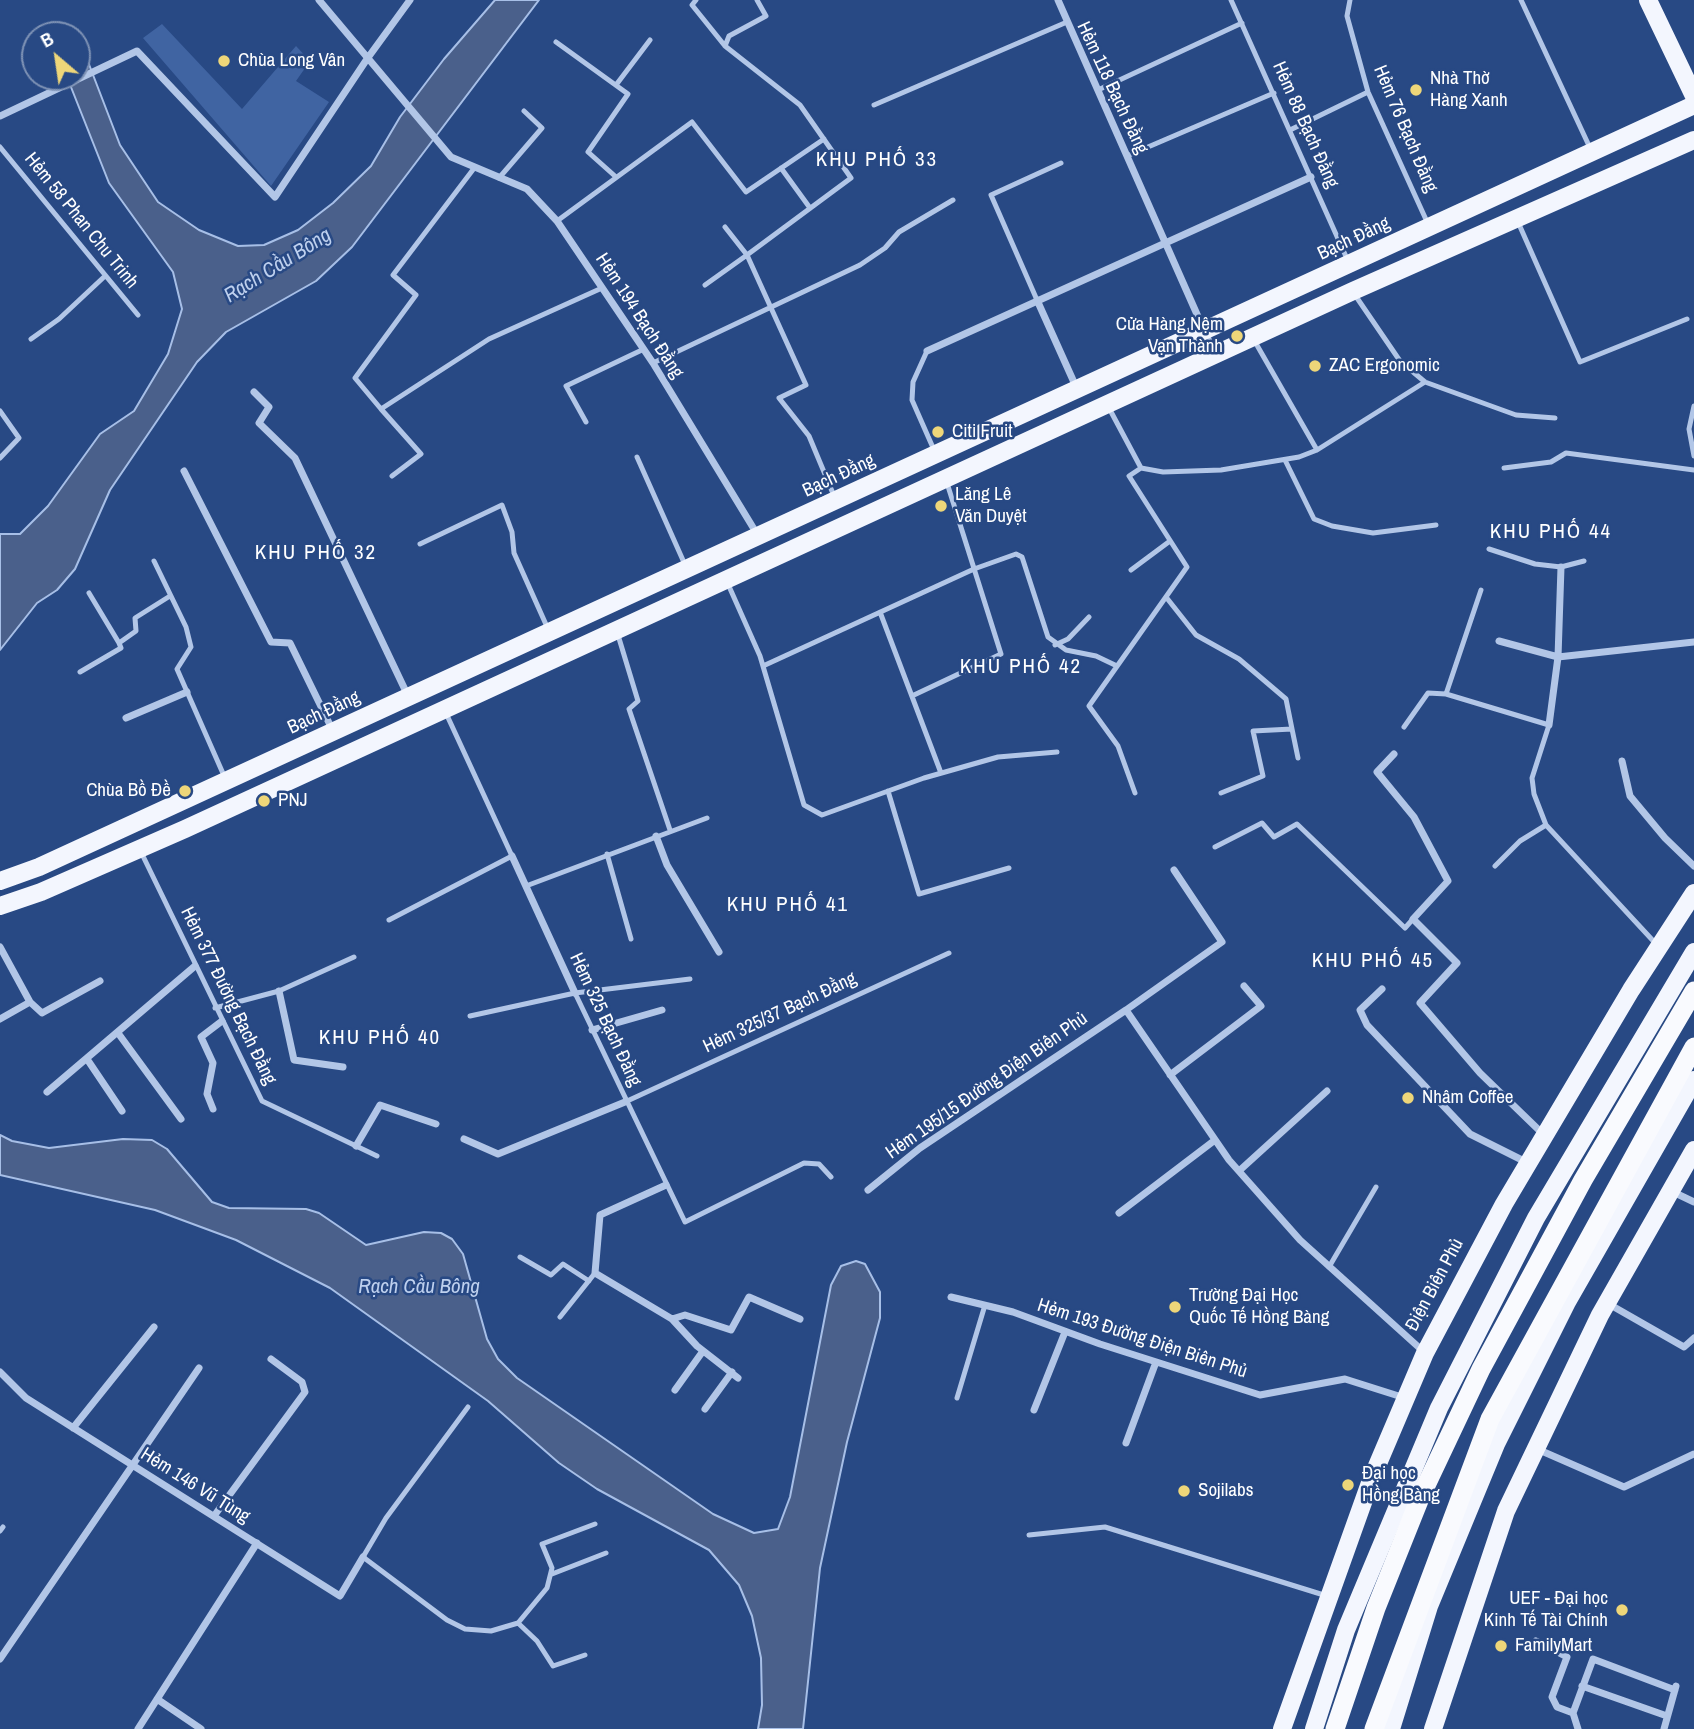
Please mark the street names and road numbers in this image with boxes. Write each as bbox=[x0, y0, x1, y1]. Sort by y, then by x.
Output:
street label: Hẻm 118 Bạch Đằng bbox=[1071, 18, 1153, 158]
street label: Hẻm 88 Bạch Đằng bbox=[1267, 58, 1343, 192]
street label: Hẻm 76 Bạch Đằng bbox=[1368, 62, 1442, 196]
street label: Hẻm 58 Phan Chu Trinh bbox=[19, 148, 143, 294]
street label: Bạch Đằng bbox=[1314, 212, 1394, 266]
street label: Hẻm 194 Bạch Đằng bbox=[590, 249, 688, 383]
street label: Bạch Đằng bbox=[799, 449, 879, 503]
street label: Bạch Đằng bbox=[284, 686, 364, 740]
street label: Hẻm 377 Đường Bạch Đằng bbox=[175, 903, 281, 1089]
street label: Hẻm 325 Bạch Đằng bbox=[564, 950, 646, 1090]
street label: Hẻm 325/37 Bạch Đằng bbox=[700, 968, 860, 1058]
street label: Hẻm 195/15 Đường Điện Biên Phủ bbox=[882, 1008, 1092, 1164]
street label: Điện Biên Phủ bbox=[1401, 1235, 1469, 1335]
street label: Hẻm 193 Đường Điện Biên Phủ bbox=[1034, 1294, 1250, 1384]
street label: Hẻm 146 Vũ Tùng bbox=[136, 1443, 254, 1529]

